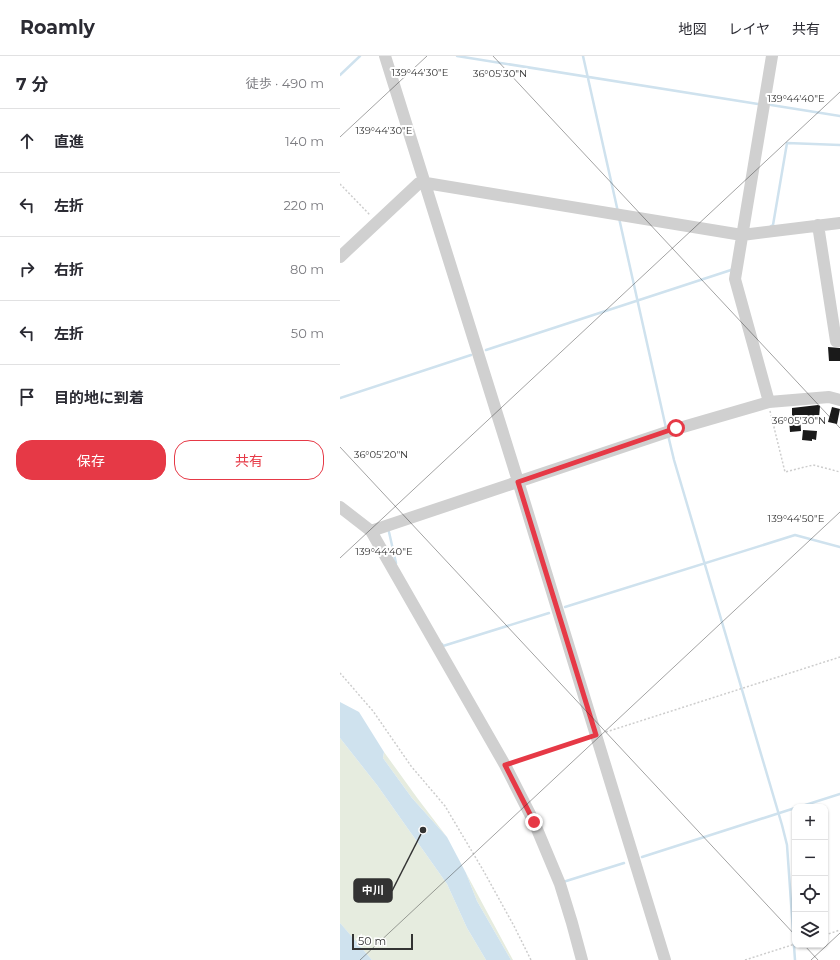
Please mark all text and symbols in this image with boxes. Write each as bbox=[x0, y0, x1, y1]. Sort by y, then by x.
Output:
text: Roamly bbox=[20, 16, 95, 39]
text: 地図 bbox=[678, 20, 706, 38]
text: レイヤ bbox=[728, 20, 770, 38]
text: 共有 bbox=[792, 20, 820, 38]
text: 139°44'30"E bbox=[391, 66, 449, 79]
text: 36°05'30"N bbox=[473, 67, 527, 80]
text: 7 分 bbox=[16, 74, 48, 94]
text: 徒歩 · 490 m bbox=[246, 75, 324, 91]
text: 139°44'40"E bbox=[767, 92, 825, 105]
text: 139°44'30"E bbox=[355, 124, 413, 137]
icon: ahead bbox=[16, 130, 38, 152]
text: 直進 bbox=[54, 132, 84, 151]
text: 140 m bbox=[285, 133, 324, 149]
icon: left bbox=[16, 194, 38, 216]
text: 左折 bbox=[54, 196, 84, 215]
text: 220 m bbox=[283, 197, 324, 213]
icon: right bbox=[16, 258, 38, 280]
text: 右折 bbox=[54, 260, 84, 279]
text: 80 m bbox=[290, 261, 324, 277]
icon: left bbox=[16, 322, 38, 344]
text: 左折 bbox=[54, 324, 84, 343]
text: 50 m bbox=[291, 325, 324, 341]
icon: arrive bbox=[16, 386, 38, 408]
text: 目的地に到着 bbox=[54, 388, 144, 407]
text: 36°05'30"N bbox=[772, 414, 826, 427]
route start bbox=[667, 419, 685, 437]
button: 保存 bbox=[16, 440, 166, 480]
button: 共有 bbox=[174, 440, 324, 480]
text: 36°05'20"N bbox=[354, 448, 408, 461]
text: 139°44'50"E bbox=[768, 512, 825, 525]
text: 139°44'40"E bbox=[355, 545, 413, 558]
map controls bbox=[792, 804, 828, 948]
button: + bbox=[792, 804, 828, 840]
route end bbox=[525, 813, 543, 831]
button: − bbox=[792, 840, 828, 876]
button: locate bbox=[792, 876, 828, 912]
callout: 中川 bbox=[354, 879, 392, 902]
text: 中川 bbox=[362, 883, 384, 897]
button: layers bbox=[792, 912, 828, 948]
scale bar bbox=[352, 932, 413, 951]
text: 50 m bbox=[358, 934, 386, 948]

